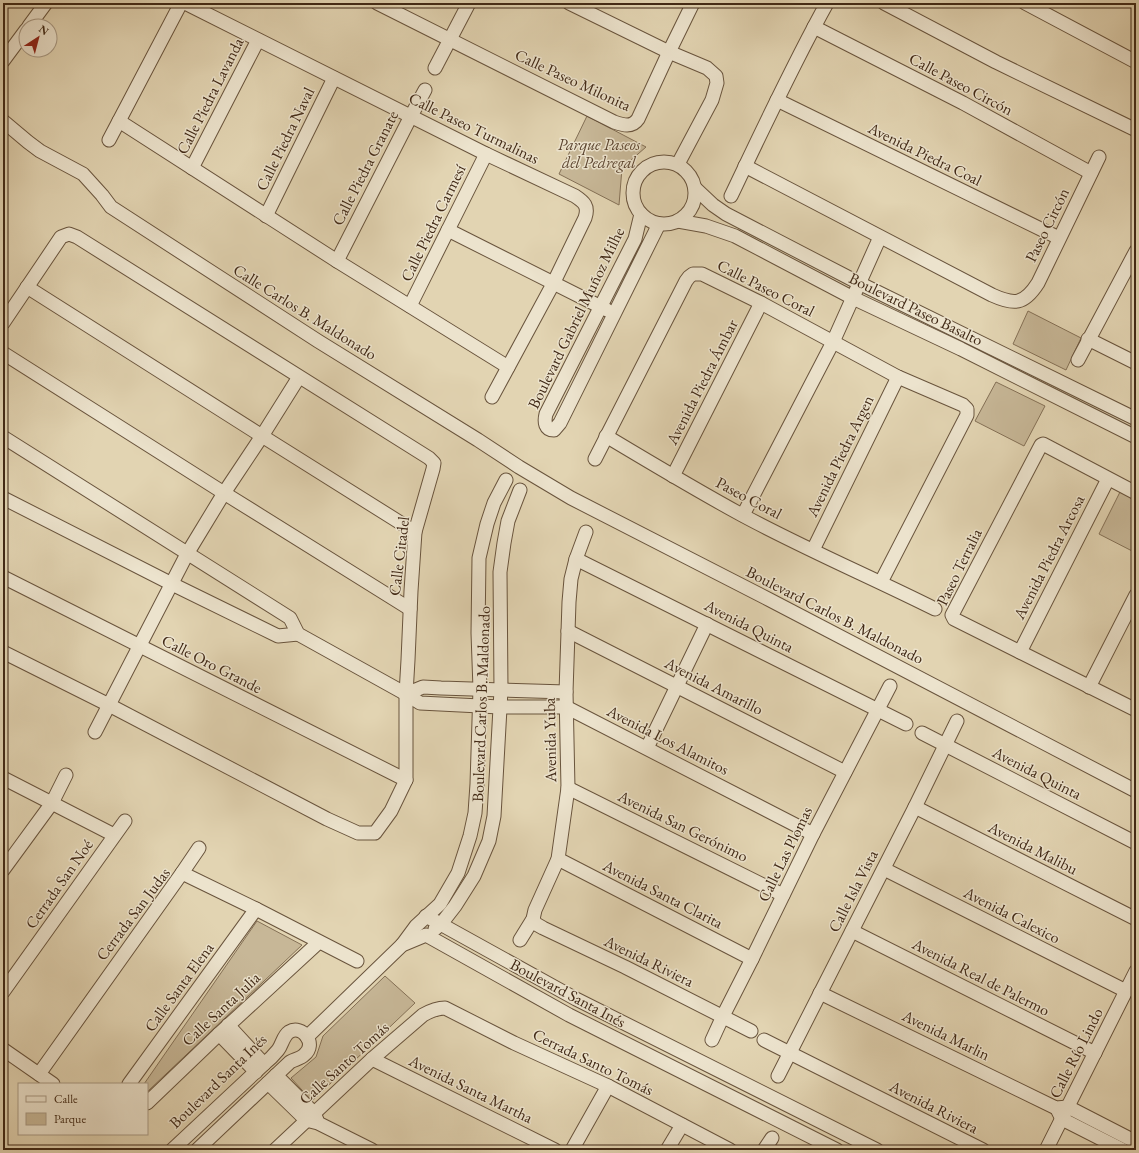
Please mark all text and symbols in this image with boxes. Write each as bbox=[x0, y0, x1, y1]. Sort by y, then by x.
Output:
north arrow bbox=[18, 18, 58, 58]
text: N bbox=[36, 22, 52, 38]
street label: Calle Piedra Lavanda bbox=[172, 34, 249, 158]
street label: Calle Paseo Milonita bbox=[512, 44, 635, 116]
street label: Calle Paseo Circón bbox=[905, 48, 1017, 120]
street label: Calle Piedra Naval bbox=[251, 84, 319, 194]
street label: Calle Paseo Turmalinas bbox=[405, 87, 543, 169]
street label: Calle Piedra Granate bbox=[327, 107, 403, 229]
street label: Avenida Piedra Coal bbox=[864, 117, 985, 191]
park label: Parque Paseos del Pedregal bbox=[558, 134, 641, 173]
street label: Calle Piedra Carmesí bbox=[396, 161, 470, 285]
street label: Paseo Circón bbox=[1020, 184, 1074, 266]
street label: Boulevard Gabriel Muñoz Milhe bbox=[523, 224, 629, 412]
street label: Calle Paseo Coral bbox=[714, 254, 818, 322]
street label: Calle Carlos B. Maldonado bbox=[229, 259, 381, 365]
street label: Boulevard Paseo Basalto bbox=[846, 267, 987, 351]
street label: Avenida Piedra Ámbar bbox=[661, 315, 743, 449]
street label: Avenida Piedra Argen bbox=[801, 391, 879, 521]
street label: Paseo Coral bbox=[712, 472, 786, 524]
street label: Avenida Piedra Arcosa bbox=[1008, 491, 1090, 624]
street label: Calle Citadel bbox=[384, 515, 414, 597]
street label: Paseo Terralia bbox=[931, 524, 987, 609]
street label: Boulevard Carlos B. Maldonado bbox=[743, 561, 927, 669]
street label: Avenida Quinta bbox=[700, 594, 798, 658]
street label: Boulevard Carlos B. Maldonado bbox=[467, 605, 495, 802]
street label: Calle Oro Grande bbox=[158, 630, 266, 698]
street label: Avenida Amarillo bbox=[660, 652, 767, 720]
street label: Avenida Yuba bbox=[539, 697, 561, 784]
street label: Avenida Los Alamitos bbox=[603, 700, 733, 780]
street label: Avenida Quinta bbox=[988, 741, 1086, 805]
street label: Avenida San Gerónimo bbox=[614, 785, 752, 867]
street label: Calle Las Plomas bbox=[753, 803, 817, 905]
street label: Avenida Malibu bbox=[984, 816, 1082, 880]
street label: Cerrada San Noé bbox=[20, 835, 98, 933]
street label: Calle Isla Vista bbox=[823, 846, 883, 936]
street label: Avenida Santa Clarita bbox=[599, 854, 727, 934]
street label: Cerrada San Judas bbox=[91, 863, 175, 965]
street label: Avenida Calexico bbox=[959, 881, 1064, 948]
street label: Avenida Riviera bbox=[600, 930, 698, 992]
street label: Avenida Real de Palermo bbox=[908, 933, 1053, 1021]
street label: Calle Santa Elena bbox=[139, 938, 219, 1036]
street label: Boulevard Santa Inés bbox=[507, 954, 629, 1032]
street label: Calle Santa Julia bbox=[177, 967, 265, 1051]
street label: Avenida Marlin bbox=[898, 1004, 994, 1065]
street label: Calle Río Lindo bbox=[1044, 1004, 1108, 1102]
street label: Calle Santo Tomás bbox=[295, 1017, 393, 1109]
street label: Cerrada Santo Tomás bbox=[529, 1024, 657, 1100]
street label: Boulevard Santa Inés bbox=[165, 1029, 271, 1133]
street label: Avenida Santa Martha bbox=[405, 1049, 537, 1128]
street label: Avenida Riviera bbox=[885, 1075, 983, 1139]
legend bbox=[18, 1083, 148, 1135]
text: Calle bbox=[54, 1091, 78, 1107]
text: Parque bbox=[54, 1111, 86, 1127]

